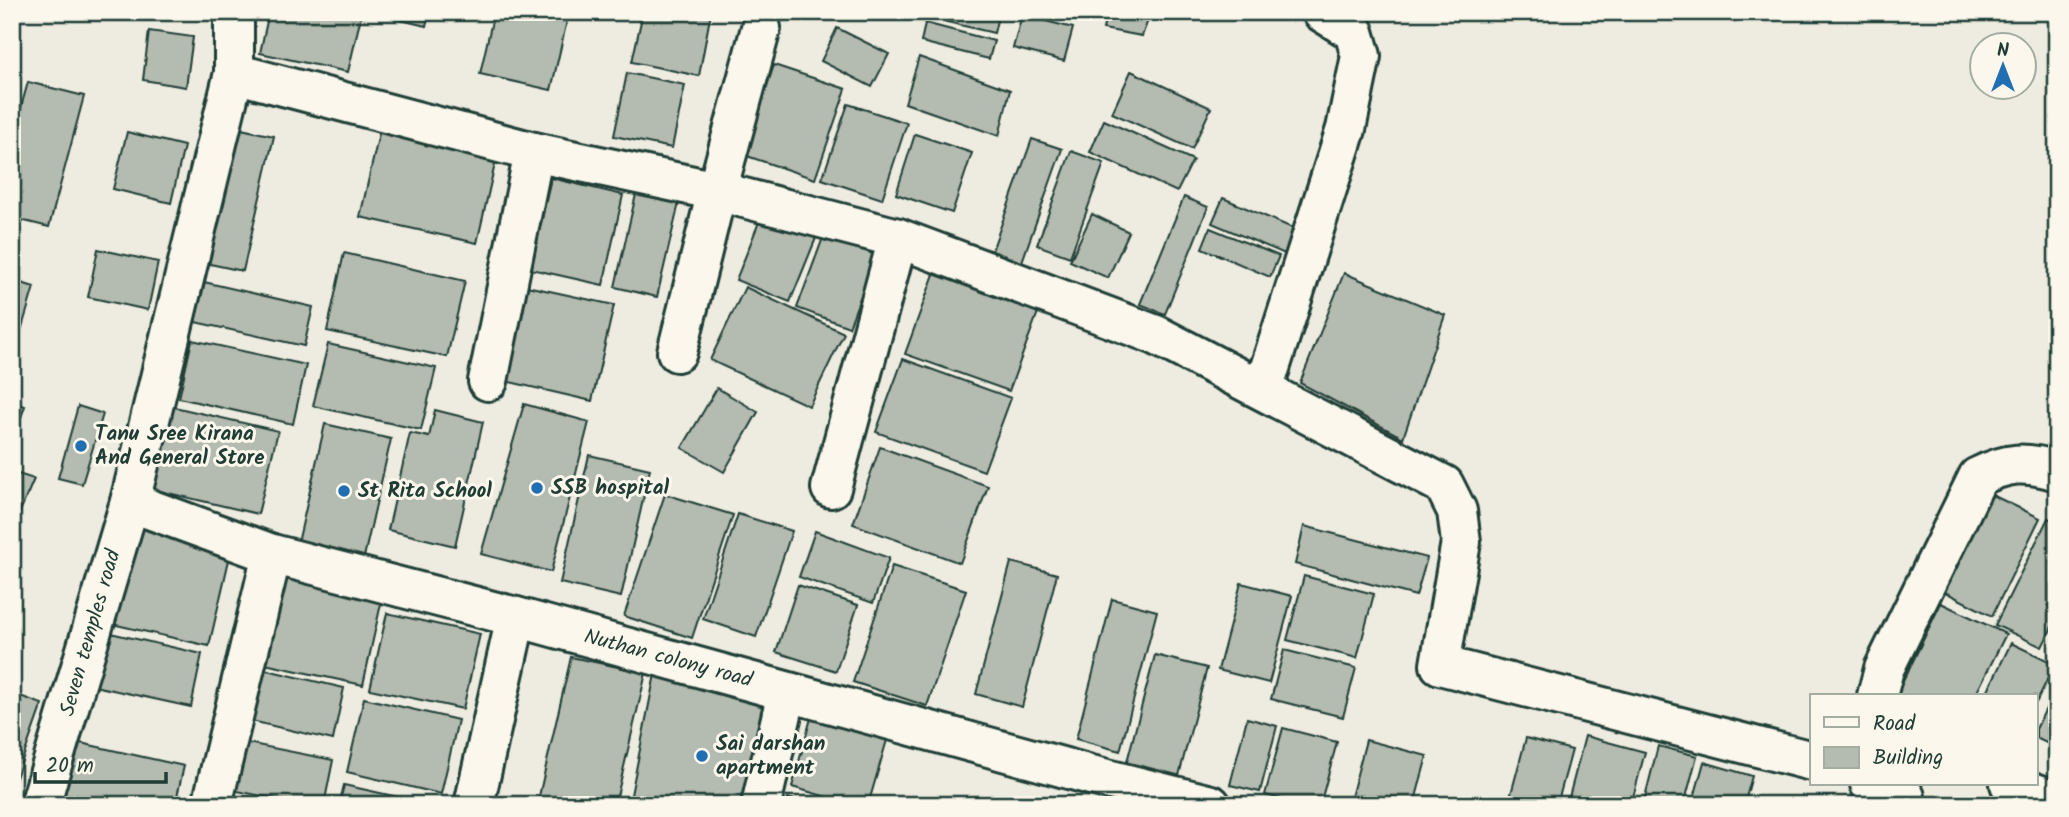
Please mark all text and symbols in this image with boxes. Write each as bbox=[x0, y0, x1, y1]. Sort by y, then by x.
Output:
north arrow bbox=[1968, 32, 2038, 102]
text: N bbox=[1997, 36, 2009, 66]
place label: Tanu Sree Kirana And General Store bbox=[95, 418, 264, 475]
marker: Tanu Sree Kirana And General Store bbox=[73, 438, 89, 454]
place label: SSB hospital bbox=[551, 472, 670, 505]
place label: St Rita School bbox=[358, 475, 492, 508]
marker: SSB hospital bbox=[529, 480, 545, 496]
marker: St Rita School bbox=[336, 483, 352, 499]
street label: Seven temples road bbox=[51, 545, 131, 720]
street label: Nuthan colony road bbox=[580, 621, 756, 697]
legend bbox=[1810, 694, 2038, 786]
text: Road bbox=[1873, 708, 1916, 741]
place label: Sai darshan apartment bbox=[716, 728, 825, 785]
scale bar bbox=[35, 740, 166, 784]
text: Building bbox=[1873, 742, 1943, 775]
marker: Sai darshan apartment bbox=[694, 748, 710, 764]
text: 20 m bbox=[46, 750, 94, 783]

